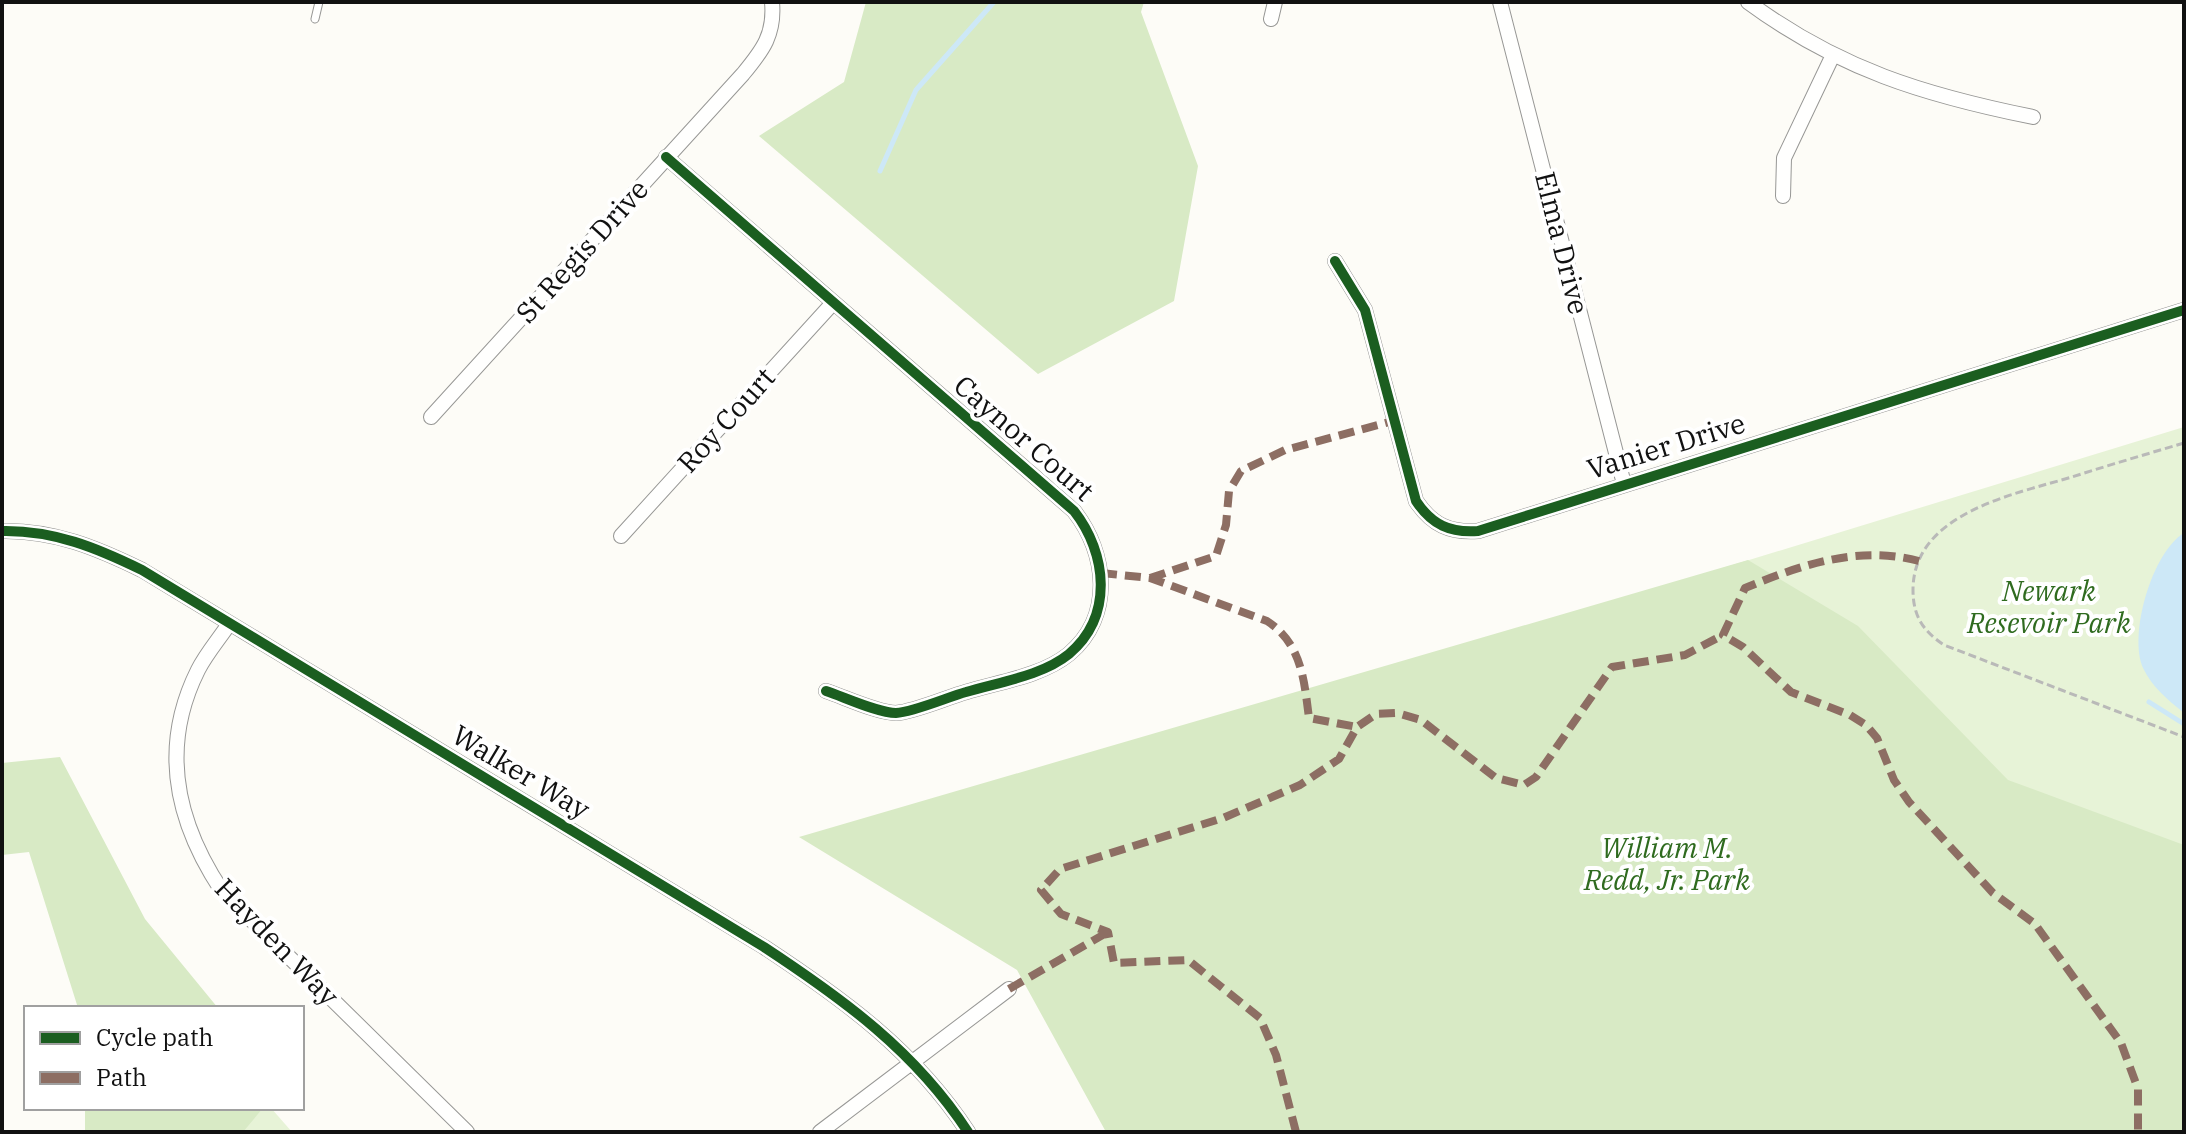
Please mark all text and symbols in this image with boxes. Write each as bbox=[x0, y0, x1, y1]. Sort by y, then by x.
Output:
street label: Elma Drive bbox=[1527, 168, 1598, 318]
street label: St Regis Drive bbox=[507, 171, 656, 330]
street label: Roy Court bbox=[669, 359, 783, 480]
street label: Caynor Court bbox=[947, 367, 1102, 509]
street label: Vanier Drive bbox=[1582, 404, 1749, 487]
park label: Newark Resevoir Park bbox=[1966, 572, 2131, 641]
street label: Walker Way bbox=[446, 716, 597, 827]
park label: William M. Redd, Jr. Park bbox=[1583, 829, 1750, 898]
street label: Hayden Way bbox=[207, 870, 348, 1013]
legend bbox=[24, 1006, 304, 1110]
text: Cycle path bbox=[96, 1021, 213, 1053]
text: Path bbox=[96, 1061, 147, 1093]

